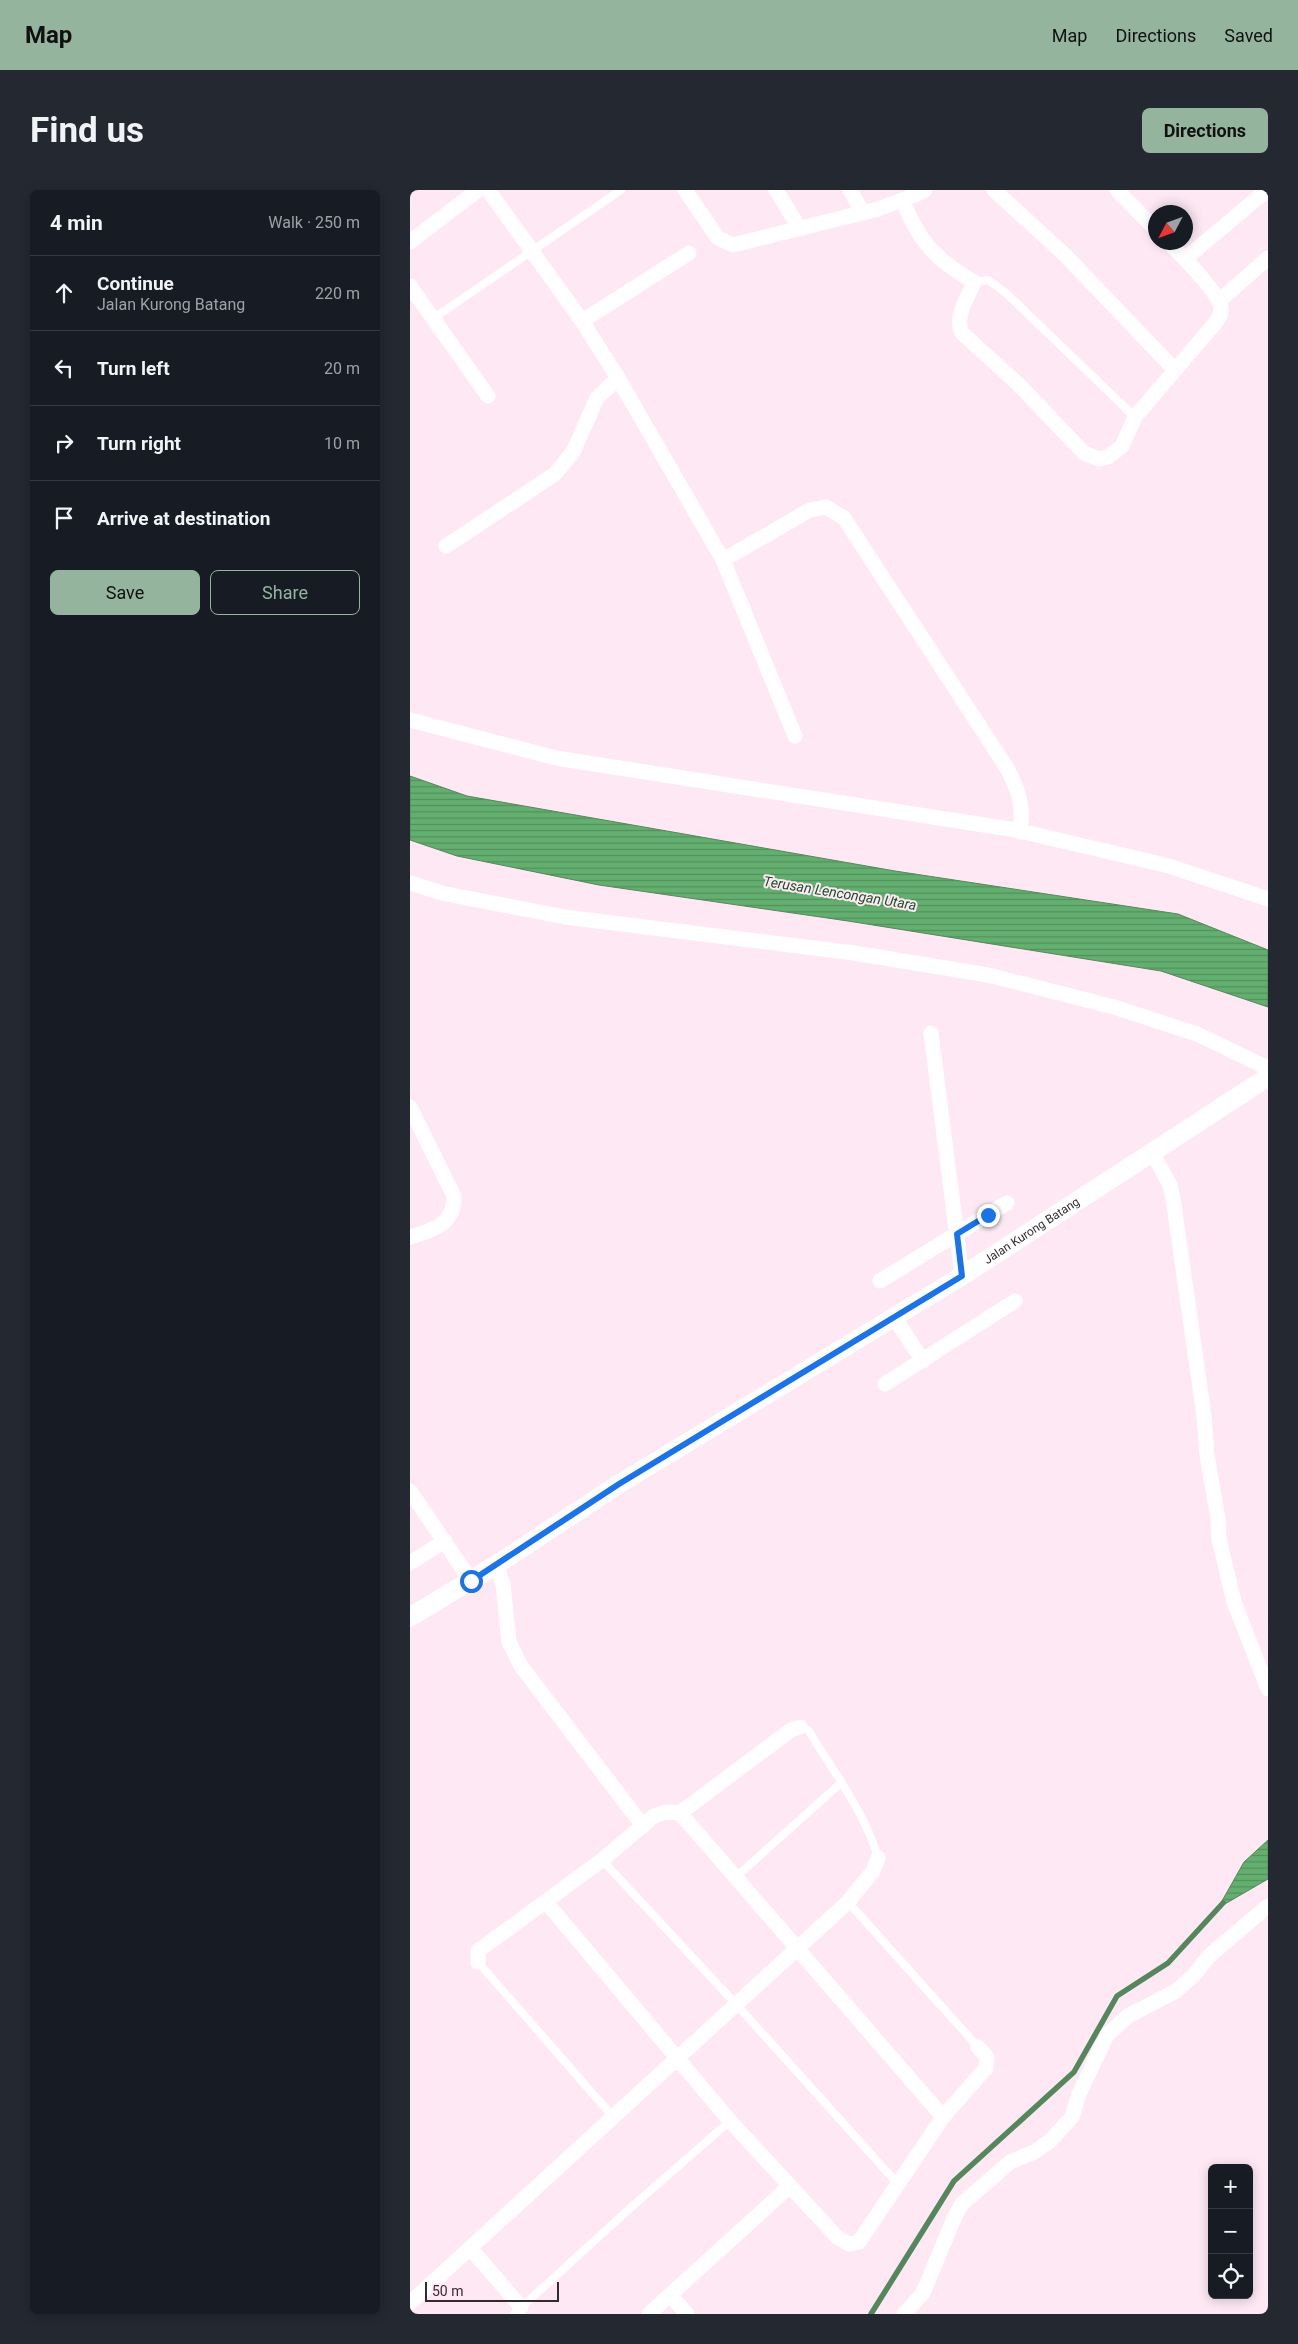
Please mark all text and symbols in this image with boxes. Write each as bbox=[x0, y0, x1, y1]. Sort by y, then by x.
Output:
text: Map bbox=[25, 21, 72, 49]
text: Map bbox=[1052, 25, 1087, 46]
text: Directions bbox=[1115, 25, 1196, 46]
text: Saved bbox=[1224, 25, 1273, 46]
button: Directions bbox=[1142, 108, 1268, 153]
text: Find us bbox=[30, 110, 144, 151]
north arrow bbox=[1148, 205, 1193, 250]
text: 4 min bbox=[50, 211, 103, 235]
text: Walk · 250 m bbox=[268, 213, 360, 232]
text: Continue bbox=[97, 272, 174, 295]
icon: ahead bbox=[50, 279, 78, 307]
text: 220 m bbox=[315, 284, 360, 303]
text: Jalan Kurong Batang bbox=[97, 295, 245, 314]
icon: left bbox=[50, 354, 78, 382]
text: Turn left bbox=[97, 357, 170, 380]
text: 20 m bbox=[324, 359, 360, 378]
icon: right bbox=[50, 429, 78, 457]
text: Turn right bbox=[97, 432, 181, 455]
text: 10 m bbox=[324, 434, 360, 453]
icon: arrive bbox=[50, 504, 78, 532]
text: Arrive at destination bbox=[97, 507, 270, 530]
button: Save bbox=[50, 570, 200, 615]
button: Share bbox=[210, 570, 360, 615]
water label: Terusan Lencongan Utara bbox=[762, 873, 918, 913]
street label: Jalan Kurong Batang bbox=[981, 1194, 1082, 1267]
route end bbox=[977, 1204, 1000, 1227]
route start bbox=[460, 1570, 483, 1593]
map controls bbox=[1208, 2164, 1253, 2299]
button: + bbox=[1208, 2164, 1253, 2209]
button: − bbox=[1208, 2209, 1253, 2254]
button: locate bbox=[1208, 2254, 1253, 2299]
scale bar bbox=[425, 2279, 559, 2302]
text: 50 m bbox=[432, 2283, 464, 2299]

